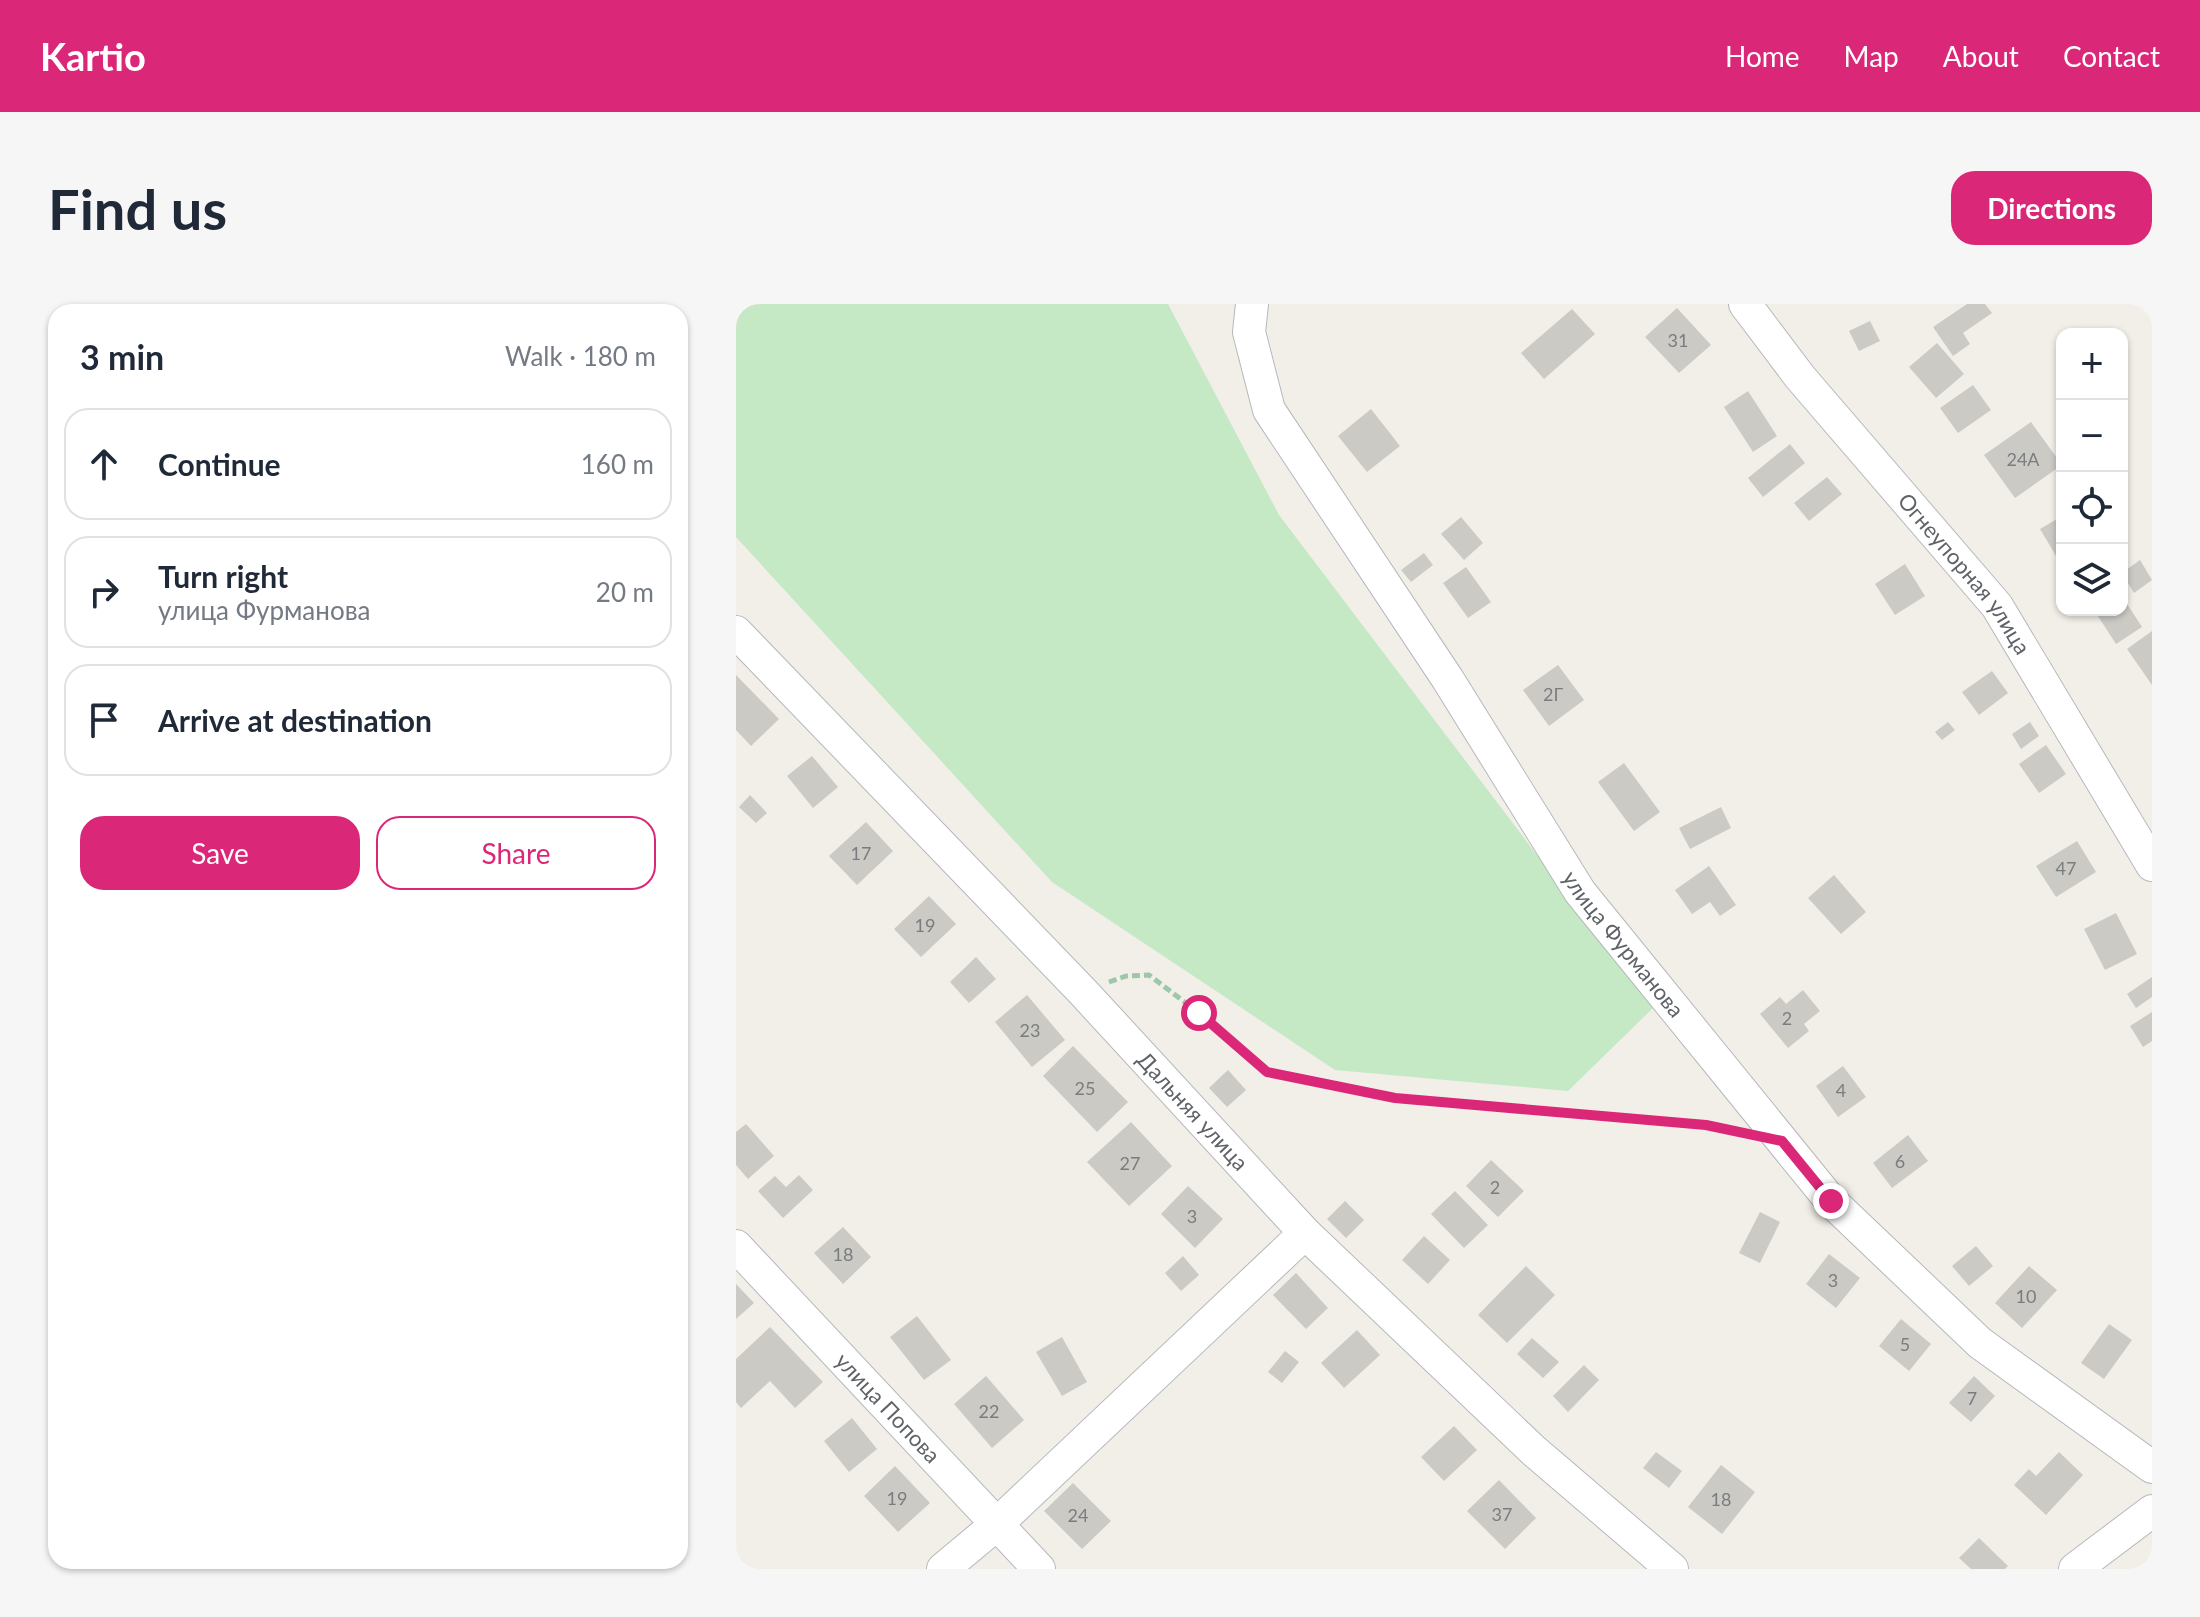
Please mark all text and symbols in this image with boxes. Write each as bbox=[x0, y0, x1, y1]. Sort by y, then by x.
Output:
text: Kartio bbox=[40, 33, 146, 79]
text: Home bbox=[1725, 39, 1800, 73]
text: Map bbox=[1844, 39, 1899, 73]
text: About bbox=[1943, 39, 2019, 73]
text: Contact bbox=[2063, 39, 2160, 73]
button: Directions bbox=[1951, 171, 2152, 245]
text: Find us bbox=[48, 175, 227, 242]
map controls bbox=[2056, 328, 2128, 616]
button: + bbox=[2056, 328, 2128, 400]
house number: 31 bbox=[1668, 329, 1688, 351]
text: 3 min bbox=[80, 336, 164, 377]
text: Walk · 180 m bbox=[505, 340, 656, 372]
button: − bbox=[2056, 400, 2128, 472]
icon: ahead bbox=[82, 442, 126, 486]
text: Continue bbox=[158, 446, 281, 482]
text: 160 m bbox=[581, 448, 654, 480]
house number: 24А bbox=[2006, 448, 2040, 470]
button: locate bbox=[2056, 472, 2128, 544]
street label: Огнеупорная улица bbox=[1893, 487, 2037, 659]
button: layers bbox=[2056, 544, 2128, 616]
text: Turn right bbox=[158, 558, 288, 594]
icon: right bbox=[82, 570, 126, 614]
text: 20 m bbox=[596, 576, 654, 608]
text: улица Фурманова bbox=[158, 594, 370, 626]
house number: 2Г bbox=[1543, 683, 1563, 705]
icon: arrive bbox=[82, 698, 126, 742]
text: Arrive at destination bbox=[158, 702, 432, 738]
button: Save bbox=[80, 816, 360, 890]
button: Share bbox=[376, 816, 656, 890]
house number: 17 bbox=[851, 842, 871, 864]
house number: 47 bbox=[2056, 857, 2076, 879]
street label: улица Фурманова bbox=[1557, 866, 1690, 1023]
house number: 19 bbox=[915, 914, 935, 936]
route start bbox=[1181, 995, 1217, 1031]
house number: 2 bbox=[1782, 1007, 1792, 1029]
house number: 23 bbox=[1020, 1019, 1040, 1041]
street label: Дальняя улица bbox=[1132, 1046, 1254, 1176]
house number: 25 bbox=[1075, 1077, 1095, 1099]
house number: 4 bbox=[1836, 1079, 1846, 1101]
house number: 6 bbox=[1895, 1150, 1905, 1172]
house number: 27 bbox=[1120, 1152, 1140, 1174]
house number: 2 bbox=[1490, 1176, 1500, 1198]
route end bbox=[1813, 1183, 1849, 1219]
house number: 3 bbox=[1187, 1205, 1197, 1227]
house number: 18 bbox=[833, 1243, 853, 1265]
house number: 3 bbox=[1828, 1269, 1838, 1291]
house number: 10 bbox=[2016, 1285, 2036, 1307]
house number: 5 bbox=[1900, 1333, 1910, 1355]
street label: улица Попова bbox=[830, 1347, 946, 1468]
house number: 7 bbox=[1967, 1387, 1977, 1409]
house number: 22 bbox=[979, 1400, 999, 1422]
house number: 19 bbox=[887, 1487, 907, 1509]
house number: 18 bbox=[1711, 1488, 1731, 1510]
house number: 37 bbox=[1492, 1503, 1512, 1525]
house number: 24 bbox=[1068, 1504, 1088, 1526]

